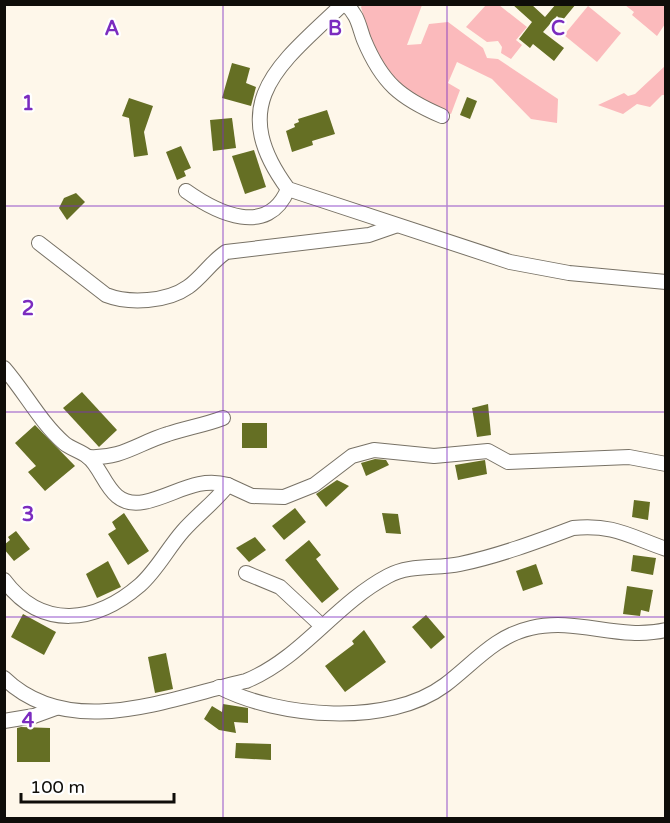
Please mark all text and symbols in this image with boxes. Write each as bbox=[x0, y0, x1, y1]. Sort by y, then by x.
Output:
text: A bbox=[105, 17, 120, 41]
text: B bbox=[328, 17, 342, 41]
text: C bbox=[551, 17, 565, 41]
text: 1 bbox=[22, 92, 34, 116]
text: 2 bbox=[22, 297, 34, 321]
text: 3 bbox=[22, 503, 34, 527]
text: 4 bbox=[22, 709, 35, 733]
scale bar bbox=[21, 766, 174, 804]
text: 100 m bbox=[30, 776, 85, 798]

